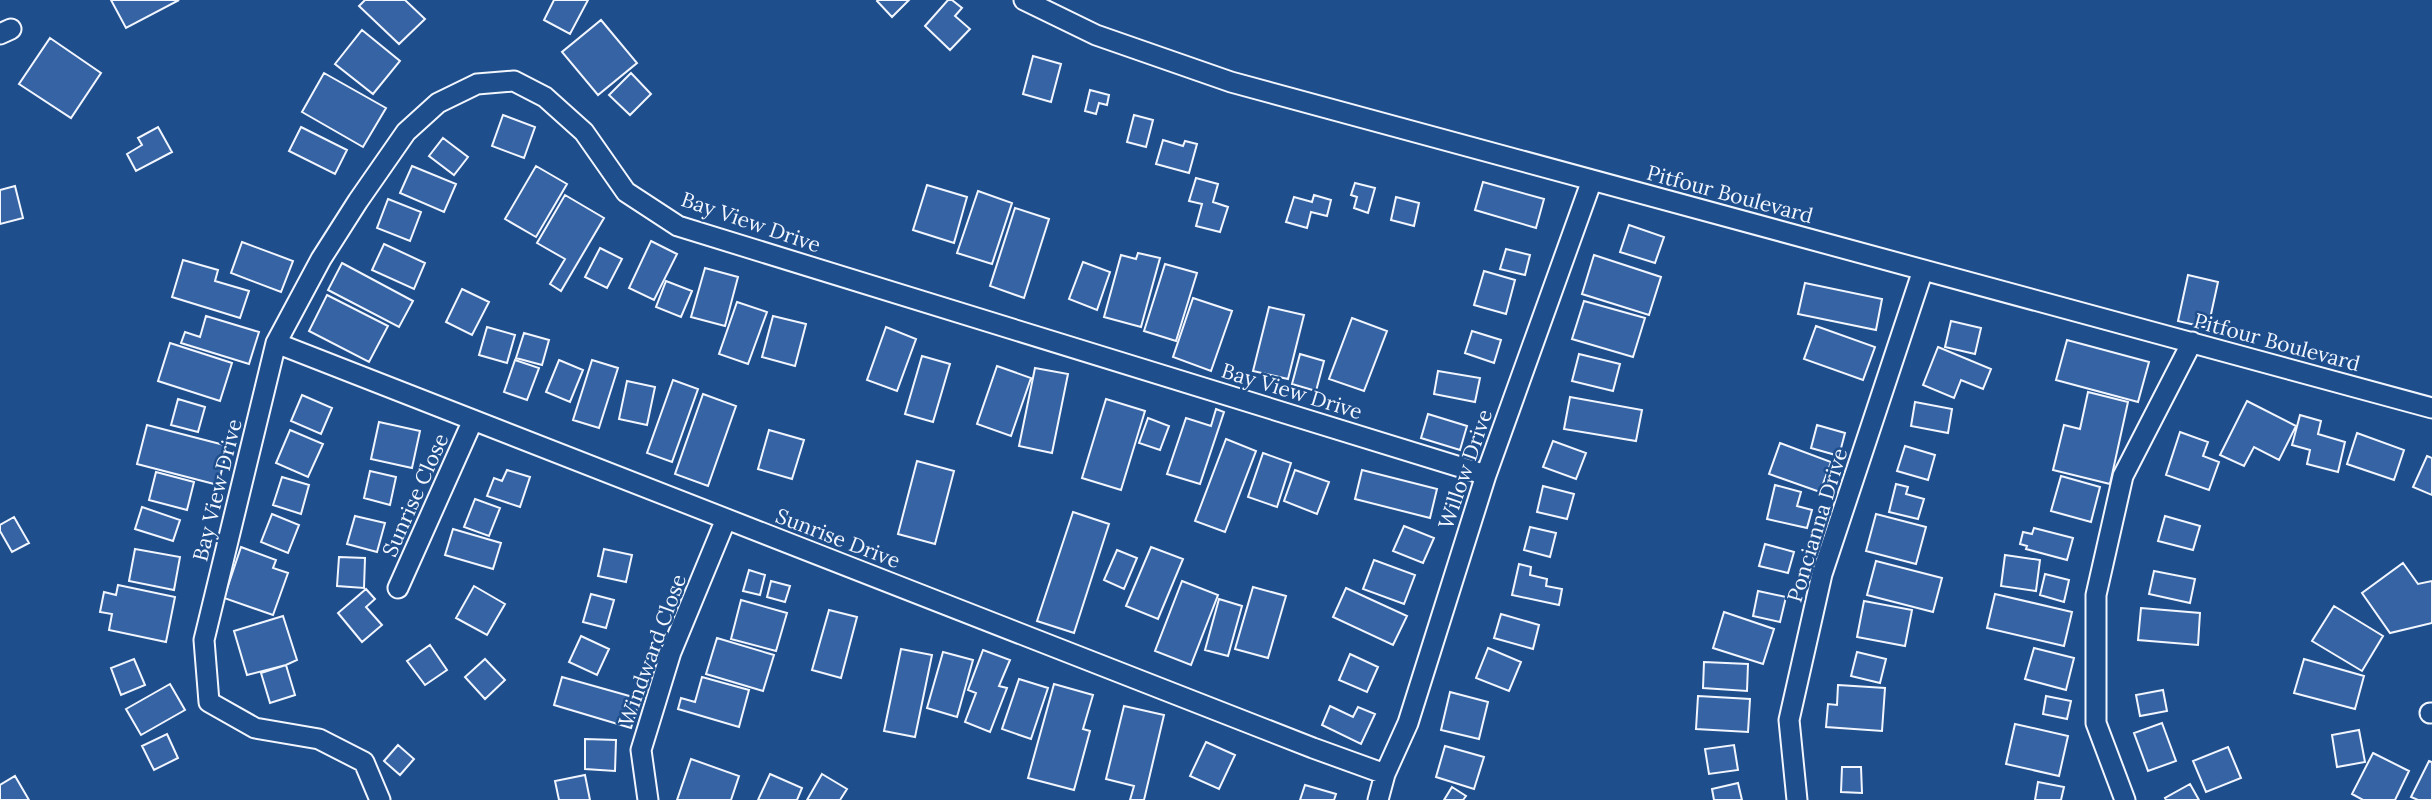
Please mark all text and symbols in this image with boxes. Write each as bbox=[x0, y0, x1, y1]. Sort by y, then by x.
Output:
street label: Pitfour Boulevard bbox=[1644, 159, 1816, 229]
street label: Bay View Drive bbox=[678, 186, 824, 258]
street label: Pitfour Boulevard bbox=[2191, 307, 2363, 377]
street label: Bay View Drive bbox=[1218, 357, 1366, 425]
street label: Willow Drive bbox=[1432, 406, 1498, 532]
street label: Bay View Drive bbox=[186, 416, 248, 564]
street label: Sunrise Close bbox=[376, 429, 454, 561]
street label: Poncianna Drive bbox=[1781, 445, 1853, 605]
street label: Sunrise Drive bbox=[772, 502, 904, 574]
street label: Windward Close bbox=[612, 570, 692, 730]

